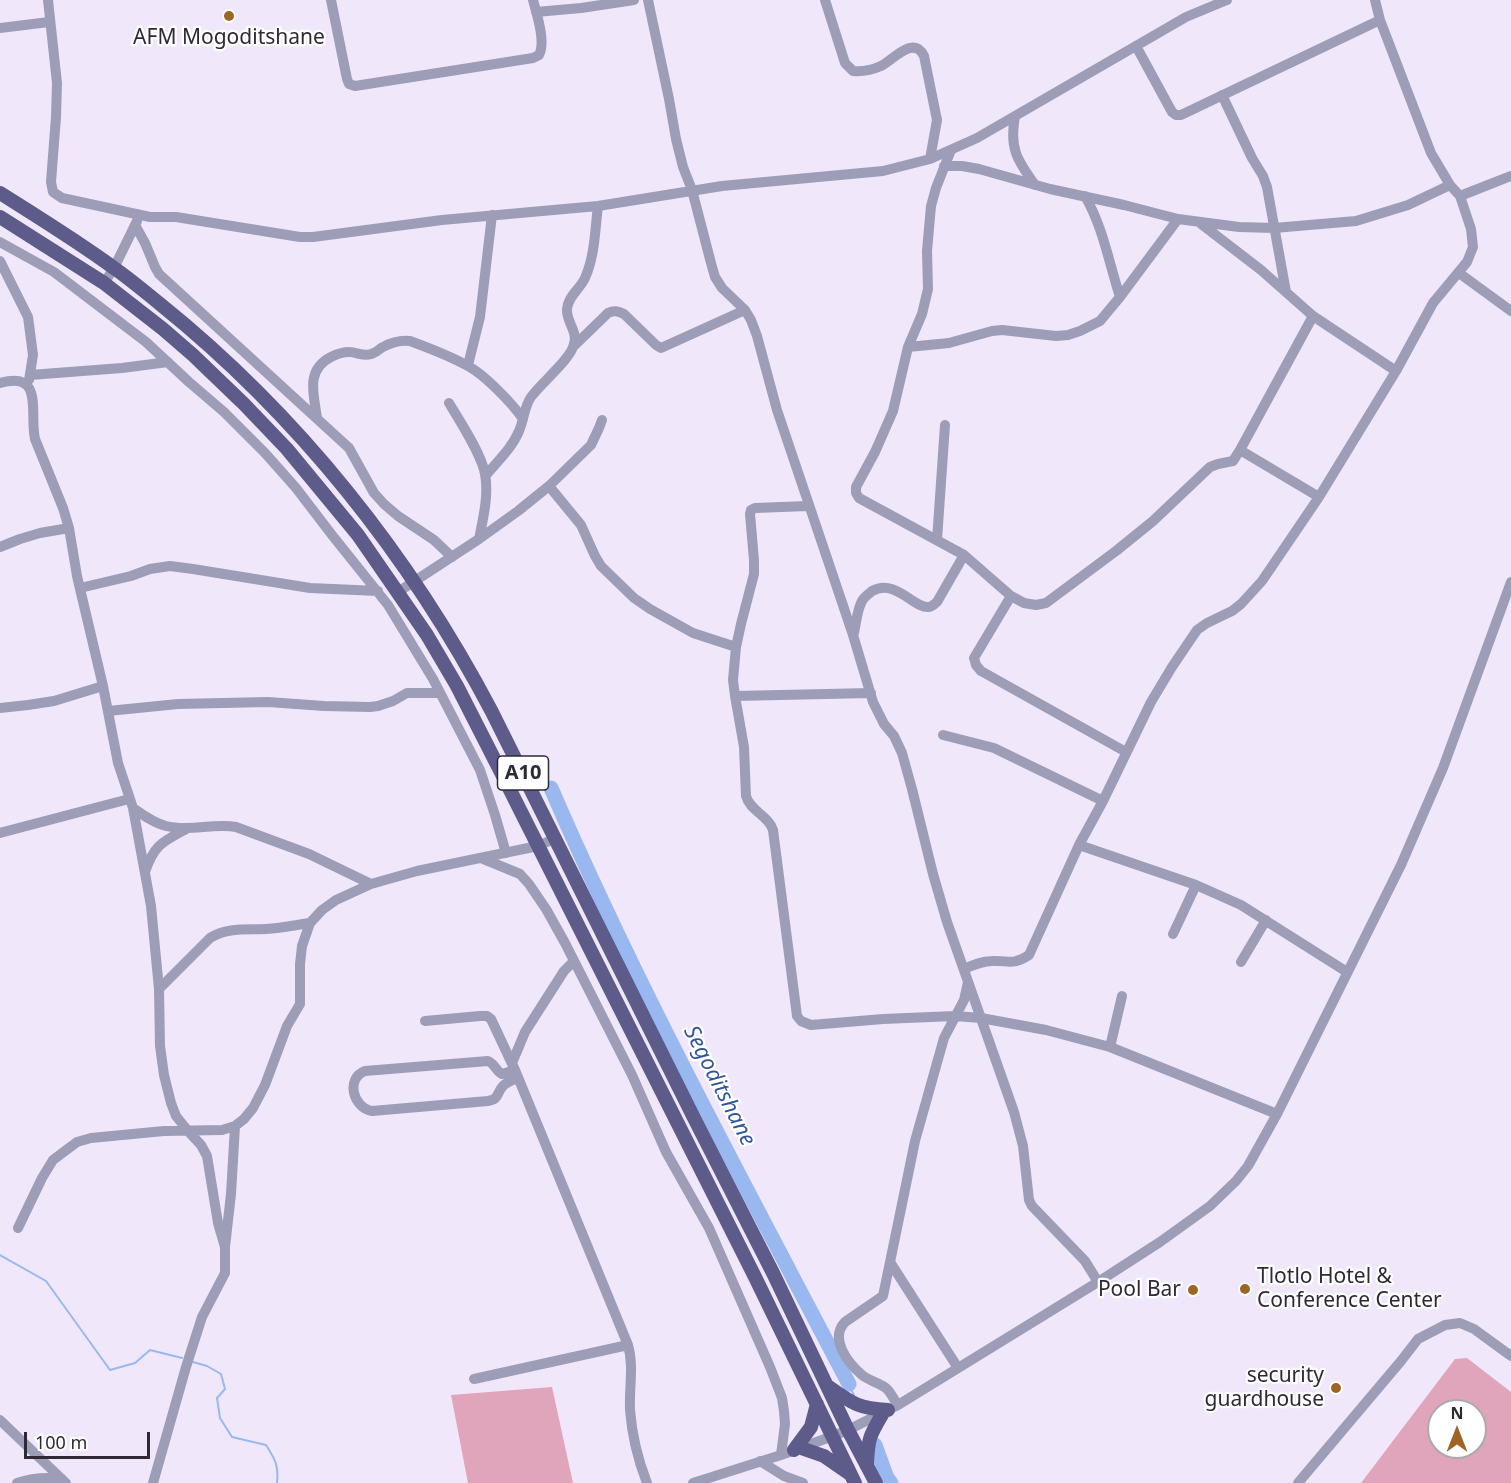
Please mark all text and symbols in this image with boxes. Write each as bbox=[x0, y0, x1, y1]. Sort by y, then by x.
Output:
marker: AFM Mogoditshane bbox=[222, 9, 236, 23]
place label: AFM Mogoditshane bbox=[133, 25, 325, 51]
road number: A10 bbox=[498, 756, 548, 790]
water label: Segoditshane bbox=[677, 1021, 761, 1151]
place label: Tlotlo Hotel & Conference Center bbox=[1257, 1264, 1442, 1314]
place label: Pool Bar bbox=[1098, 1277, 1181, 1303]
marker: Tlotlo Hotel & Conference Center bbox=[1238, 1282, 1252, 1296]
marker: Pool Bar bbox=[1186, 1283, 1200, 1297]
place label: security guardhouse bbox=[1205, 1363, 1324, 1413]
marker: security guardhouse bbox=[1329, 1381, 1343, 1395]
north arrow bbox=[1427, 1399, 1487, 1459]
text: N bbox=[1450, 1402, 1464, 1424]
scale bar bbox=[27, 1420, 153, 1458]
text: 100 m bbox=[35, 1430, 87, 1454]

